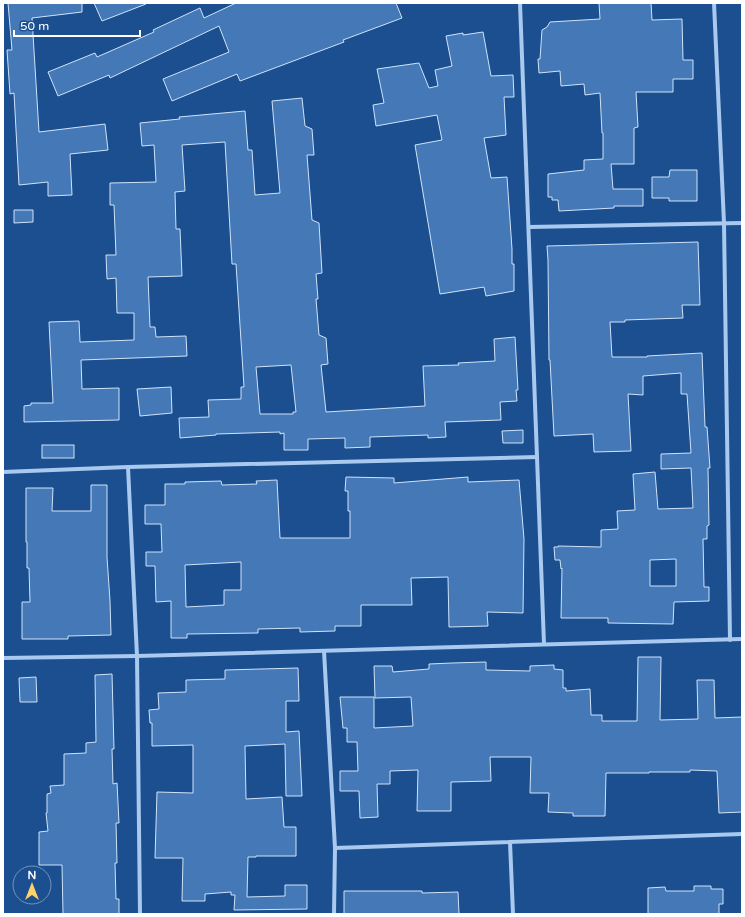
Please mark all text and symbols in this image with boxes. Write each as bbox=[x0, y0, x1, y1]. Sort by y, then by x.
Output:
scale bar bbox=[14, 12, 140, 38]
text: 50 m bbox=[20, 19, 49, 33]
north arrow bbox=[12, 865, 52, 905]
text: N bbox=[28, 869, 36, 882]

